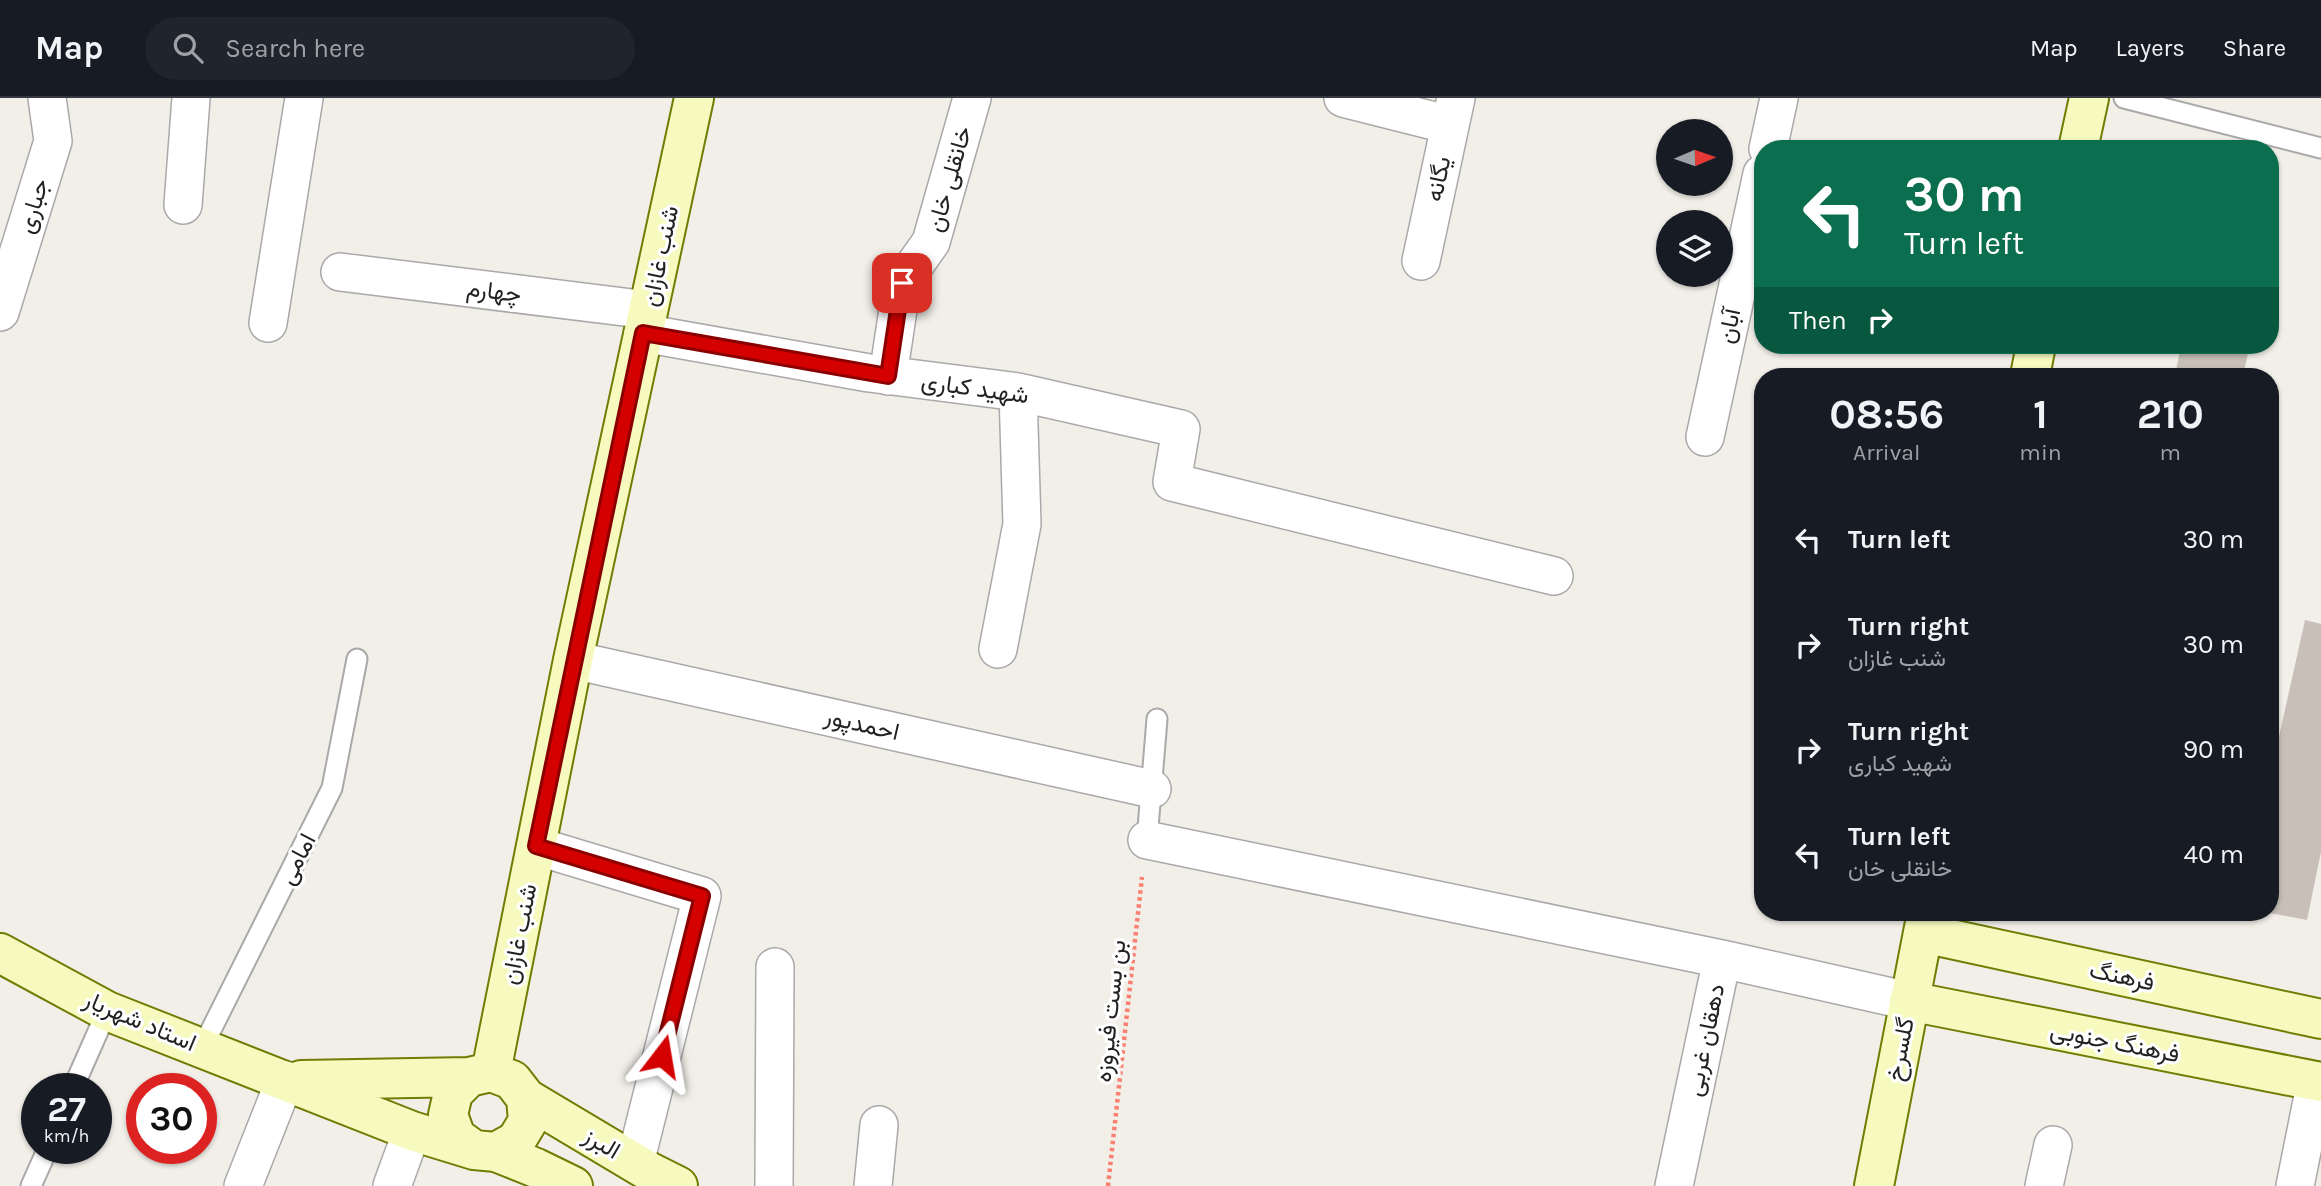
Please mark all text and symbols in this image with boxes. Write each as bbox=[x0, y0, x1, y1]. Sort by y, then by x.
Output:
search box bbox=[145, 17, 635, 80]
text: Map bbox=[35, 29, 103, 67]
icon: search bbox=[169, 29, 207, 67]
text: Search here bbox=[225, 33, 365, 64]
text: Map bbox=[2030, 34, 2078, 62]
text: Layers bbox=[2116, 34, 2185, 62]
text: Share bbox=[2223, 34, 2286, 62]
north arrow bbox=[1656, 119, 1732, 196]
map controls bbox=[1656, 119, 1733, 287]
street label: خانقلی خان bbox=[921, 123, 977, 235]
street label: یگانه bbox=[1420, 154, 1456, 204]
text: 30 m bbox=[1904, 166, 2024, 223]
icon: left bbox=[1789, 168, 1880, 259]
street label: جباری bbox=[11, 175, 56, 237]
street label: شنب غازان bbox=[636, 203, 685, 309]
button: layers bbox=[1656, 210, 1733, 287]
text: Turn left bbox=[1904, 225, 2024, 262]
pin bbox=[872, 253, 932, 313]
icon: arrive bbox=[883, 264, 921, 302]
street label: چهارم bbox=[465, 274, 523, 310]
icon: right bbox=[1861, 301, 1899, 339]
street label: آبان bbox=[1712, 304, 1747, 346]
text: Then bbox=[1789, 305, 1847, 336]
street label: شهید کباری bbox=[919, 367, 1031, 410]
text: 08:56 bbox=[1829, 389, 1944, 439]
text: 1 bbox=[2033, 389, 2048, 439]
text: 210 bbox=[2137, 389, 2204, 439]
text: Arrival bbox=[1853, 439, 1920, 466]
text: min bbox=[2019, 439, 2062, 466]
text: m bbox=[2160, 439, 2181, 466]
icon: left bbox=[1789, 521, 1827, 559]
text: Turn left bbox=[1848, 524, 1950, 555]
text: 30 m bbox=[2183, 524, 2244, 555]
text: Turn right bbox=[1848, 611, 1969, 642]
icon: right bbox=[1789, 626, 1827, 664]
text: 30 m bbox=[2183, 629, 2244, 660]
text: شنب غازان bbox=[1848, 645, 1946, 672]
street label: احمدپور bbox=[820, 702, 902, 748]
text: Turn right bbox=[1848, 716, 1969, 747]
icon: right bbox=[1789, 731, 1827, 769]
text: 90 m bbox=[2183, 734, 2244, 765]
text: شهید کباری bbox=[1848, 750, 1952, 777]
text: Turn left bbox=[1848, 821, 1950, 852]
street label: امامی bbox=[272, 829, 322, 889]
icon: left bbox=[1789, 836, 1827, 874]
text: 40 m bbox=[2184, 839, 2244, 870]
text: خانقلی خان bbox=[1848, 855, 1952, 882]
street label: شنب غازان bbox=[496, 881, 543, 987]
street label: بن بست فیروزه bbox=[1089, 938, 1132, 1084]
street label: فرهنگ bbox=[2087, 955, 2157, 998]
street label: دهقان غربی bbox=[1679, 981, 1732, 1099]
street label: استاد شهریار bbox=[78, 984, 200, 1058]
street label: گلسرخ bbox=[1880, 1015, 1922, 1083]
street label: فرهنگ جنوبی bbox=[2048, 1016, 2182, 1069]
position arrow bbox=[625, 1019, 699, 1093]
speed limit sign: 30 bbox=[126, 1073, 217, 1164]
text: 27 bbox=[47, 1089, 86, 1130]
street label: البرز bbox=[577, 1121, 625, 1166]
text: km/h bbox=[44, 1125, 89, 1147]

